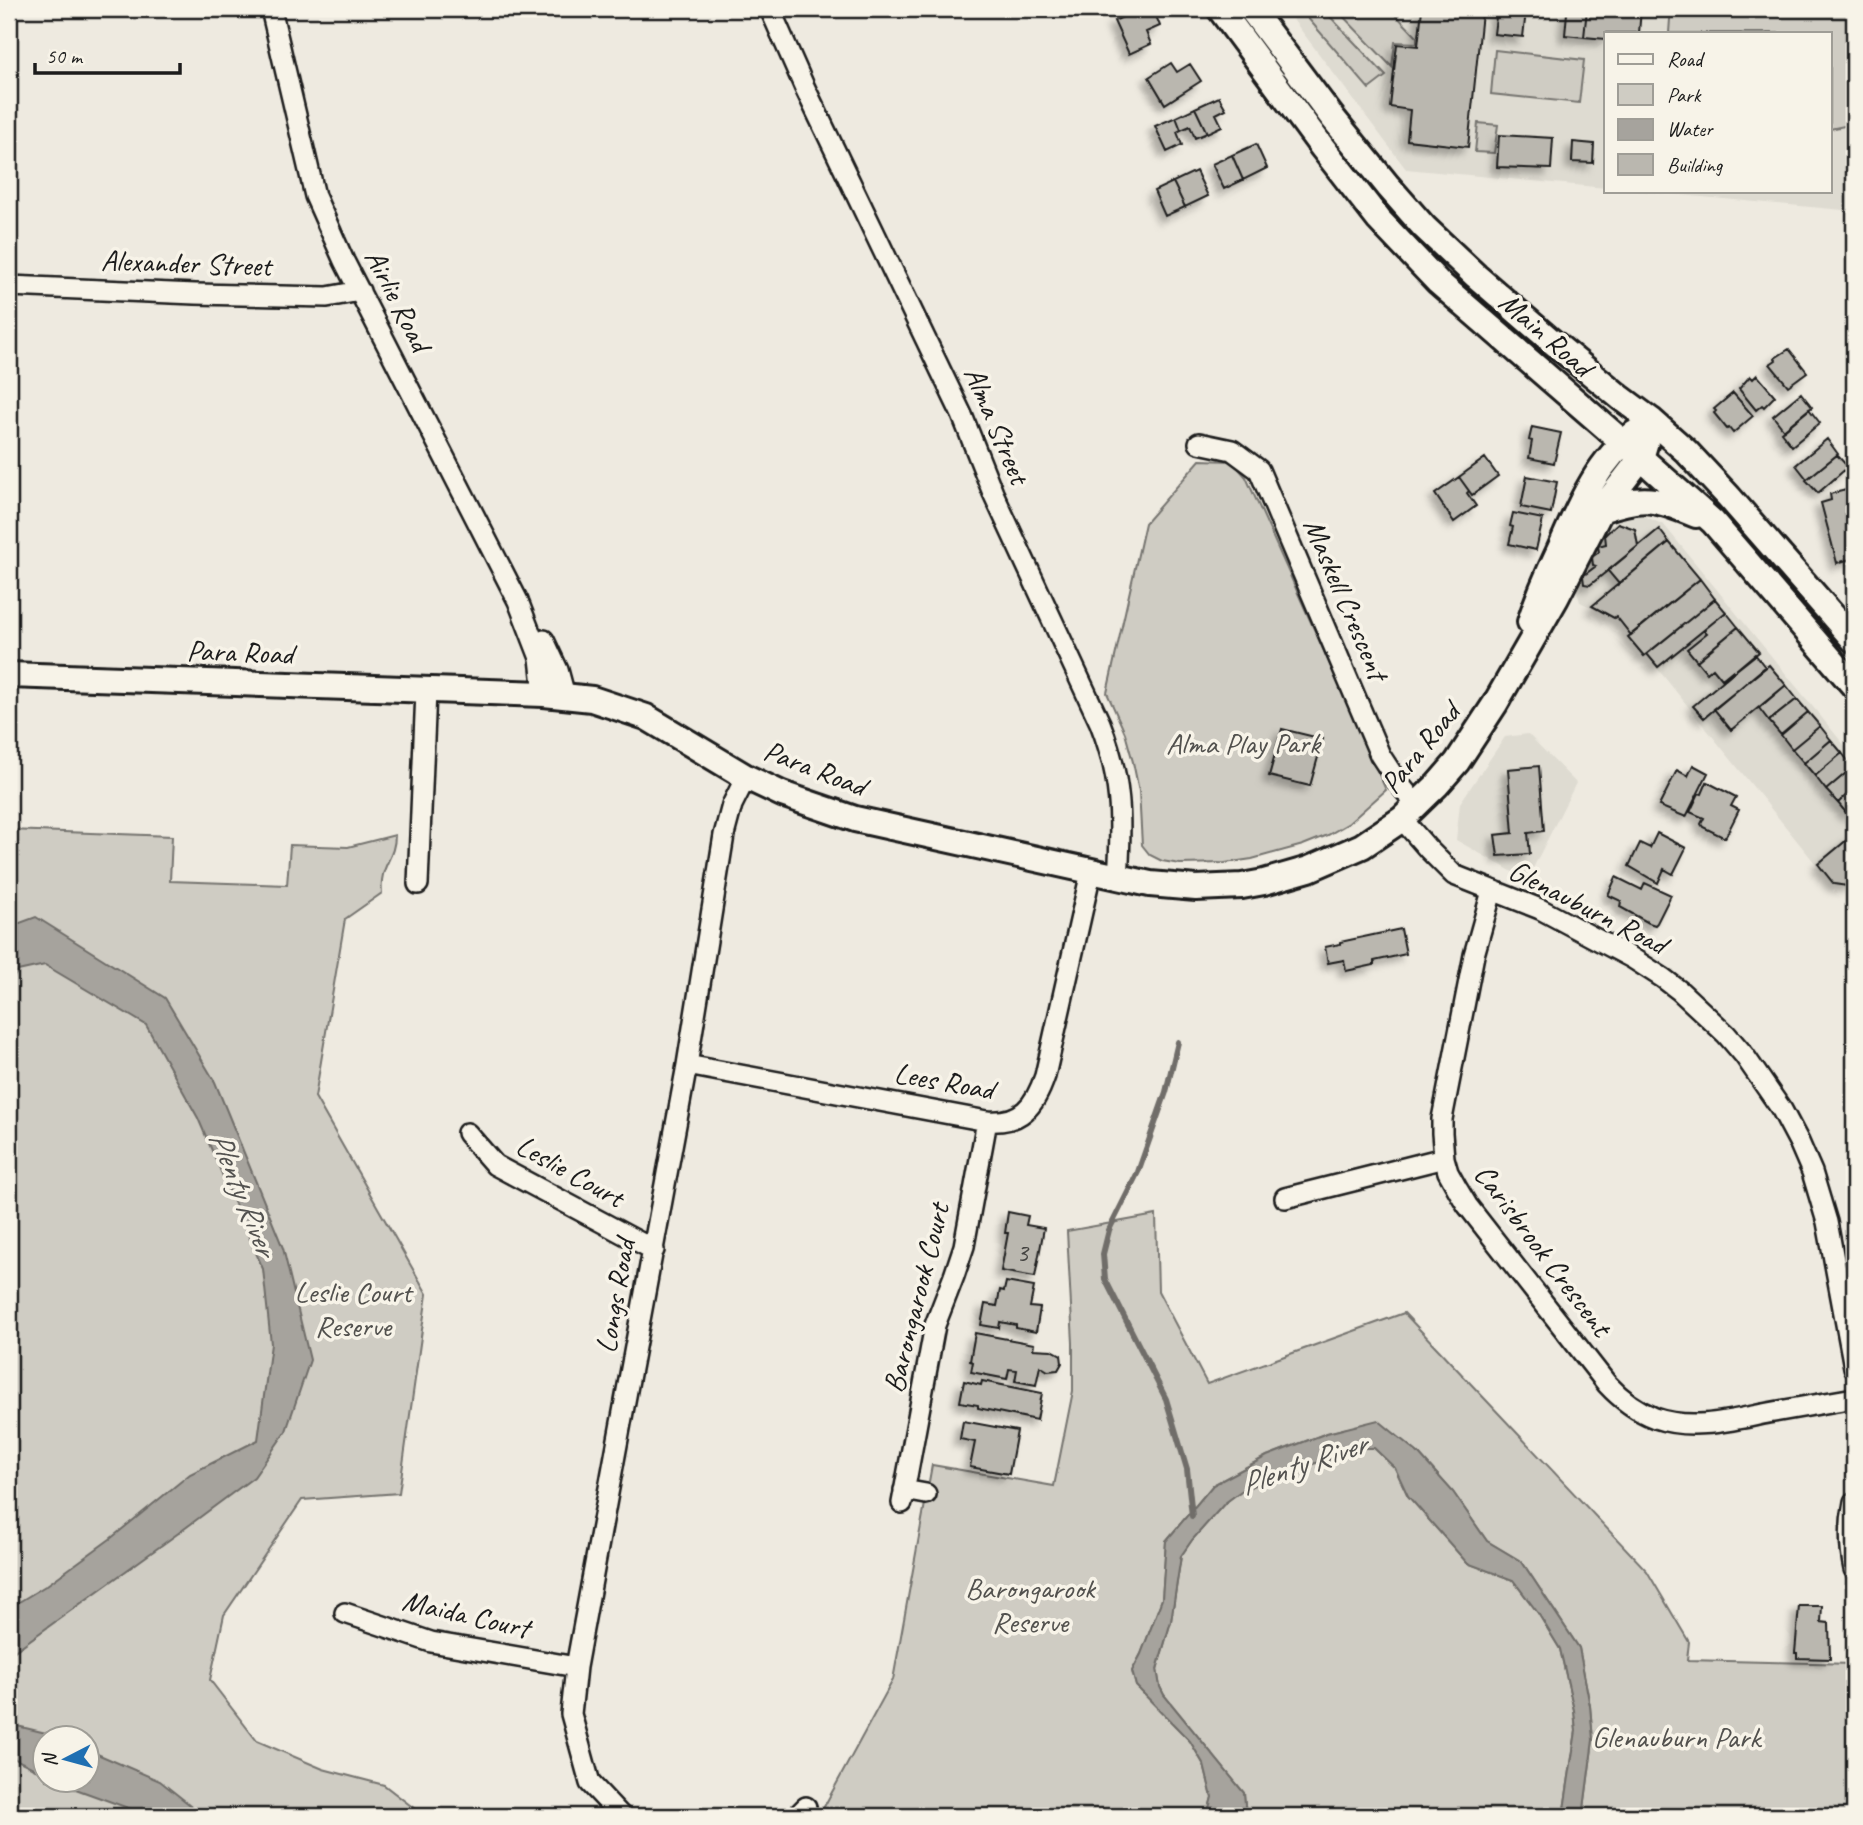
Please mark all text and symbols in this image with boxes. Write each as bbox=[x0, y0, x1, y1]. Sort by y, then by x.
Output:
scale bar bbox=[35, 32, 180, 76]
legend bbox=[1604, 32, 1832, 192]
text: 50 m bbox=[46, 43, 84, 69]
text: Road bbox=[1667, 46, 1706, 72]
text: Park bbox=[1667, 82, 1702, 108]
text: Water bbox=[1667, 116, 1714, 142]
text: Building bbox=[1667, 152, 1724, 178]
street label: Alexander Street bbox=[100, 241, 275, 285]
street label: Airlie Road bbox=[356, 243, 442, 361]
street label: Main Road bbox=[1491, 283, 1604, 388]
street label: Alma Street bbox=[955, 361, 1040, 492]
street label: Maskell Crescent bbox=[1295, 512, 1399, 689]
street label: Para Road bbox=[186, 631, 298, 673]
street label: Para Road bbox=[1372, 691, 1471, 801]
park label: Alma Play Park bbox=[1166, 724, 1322, 762]
street label: Para Road bbox=[759, 731, 875, 806]
street label: Glenauburn Road bbox=[1502, 851, 1677, 965]
street label: Lees Road bbox=[891, 1054, 1001, 1109]
water label: Plenty River bbox=[200, 1125, 288, 1266]
street label: Leslie Court bbox=[510, 1126, 633, 1217]
street label: Carisbrook Crescent bbox=[1466, 1156, 1622, 1346]
street label: Barongarook Court bbox=[874, 1197, 959, 1396]
street label: Longs Road bbox=[586, 1232, 644, 1356]
house number: 3 bbox=[1016, 1236, 1030, 1269]
park label: Leslie Court Reserve bbox=[294, 1273, 415, 1345]
water label: Plenty River bbox=[1235, 1422, 1376, 1505]
park label: Barongarook Reserve bbox=[965, 1569, 1097, 1641]
street label: Maida Court bbox=[399, 1581, 537, 1648]
park label: Glenauburn Park bbox=[1592, 1718, 1762, 1756]
north arrow bbox=[32, 1724, 102, 1794]
text: N bbox=[37, 1750, 63, 1768]

